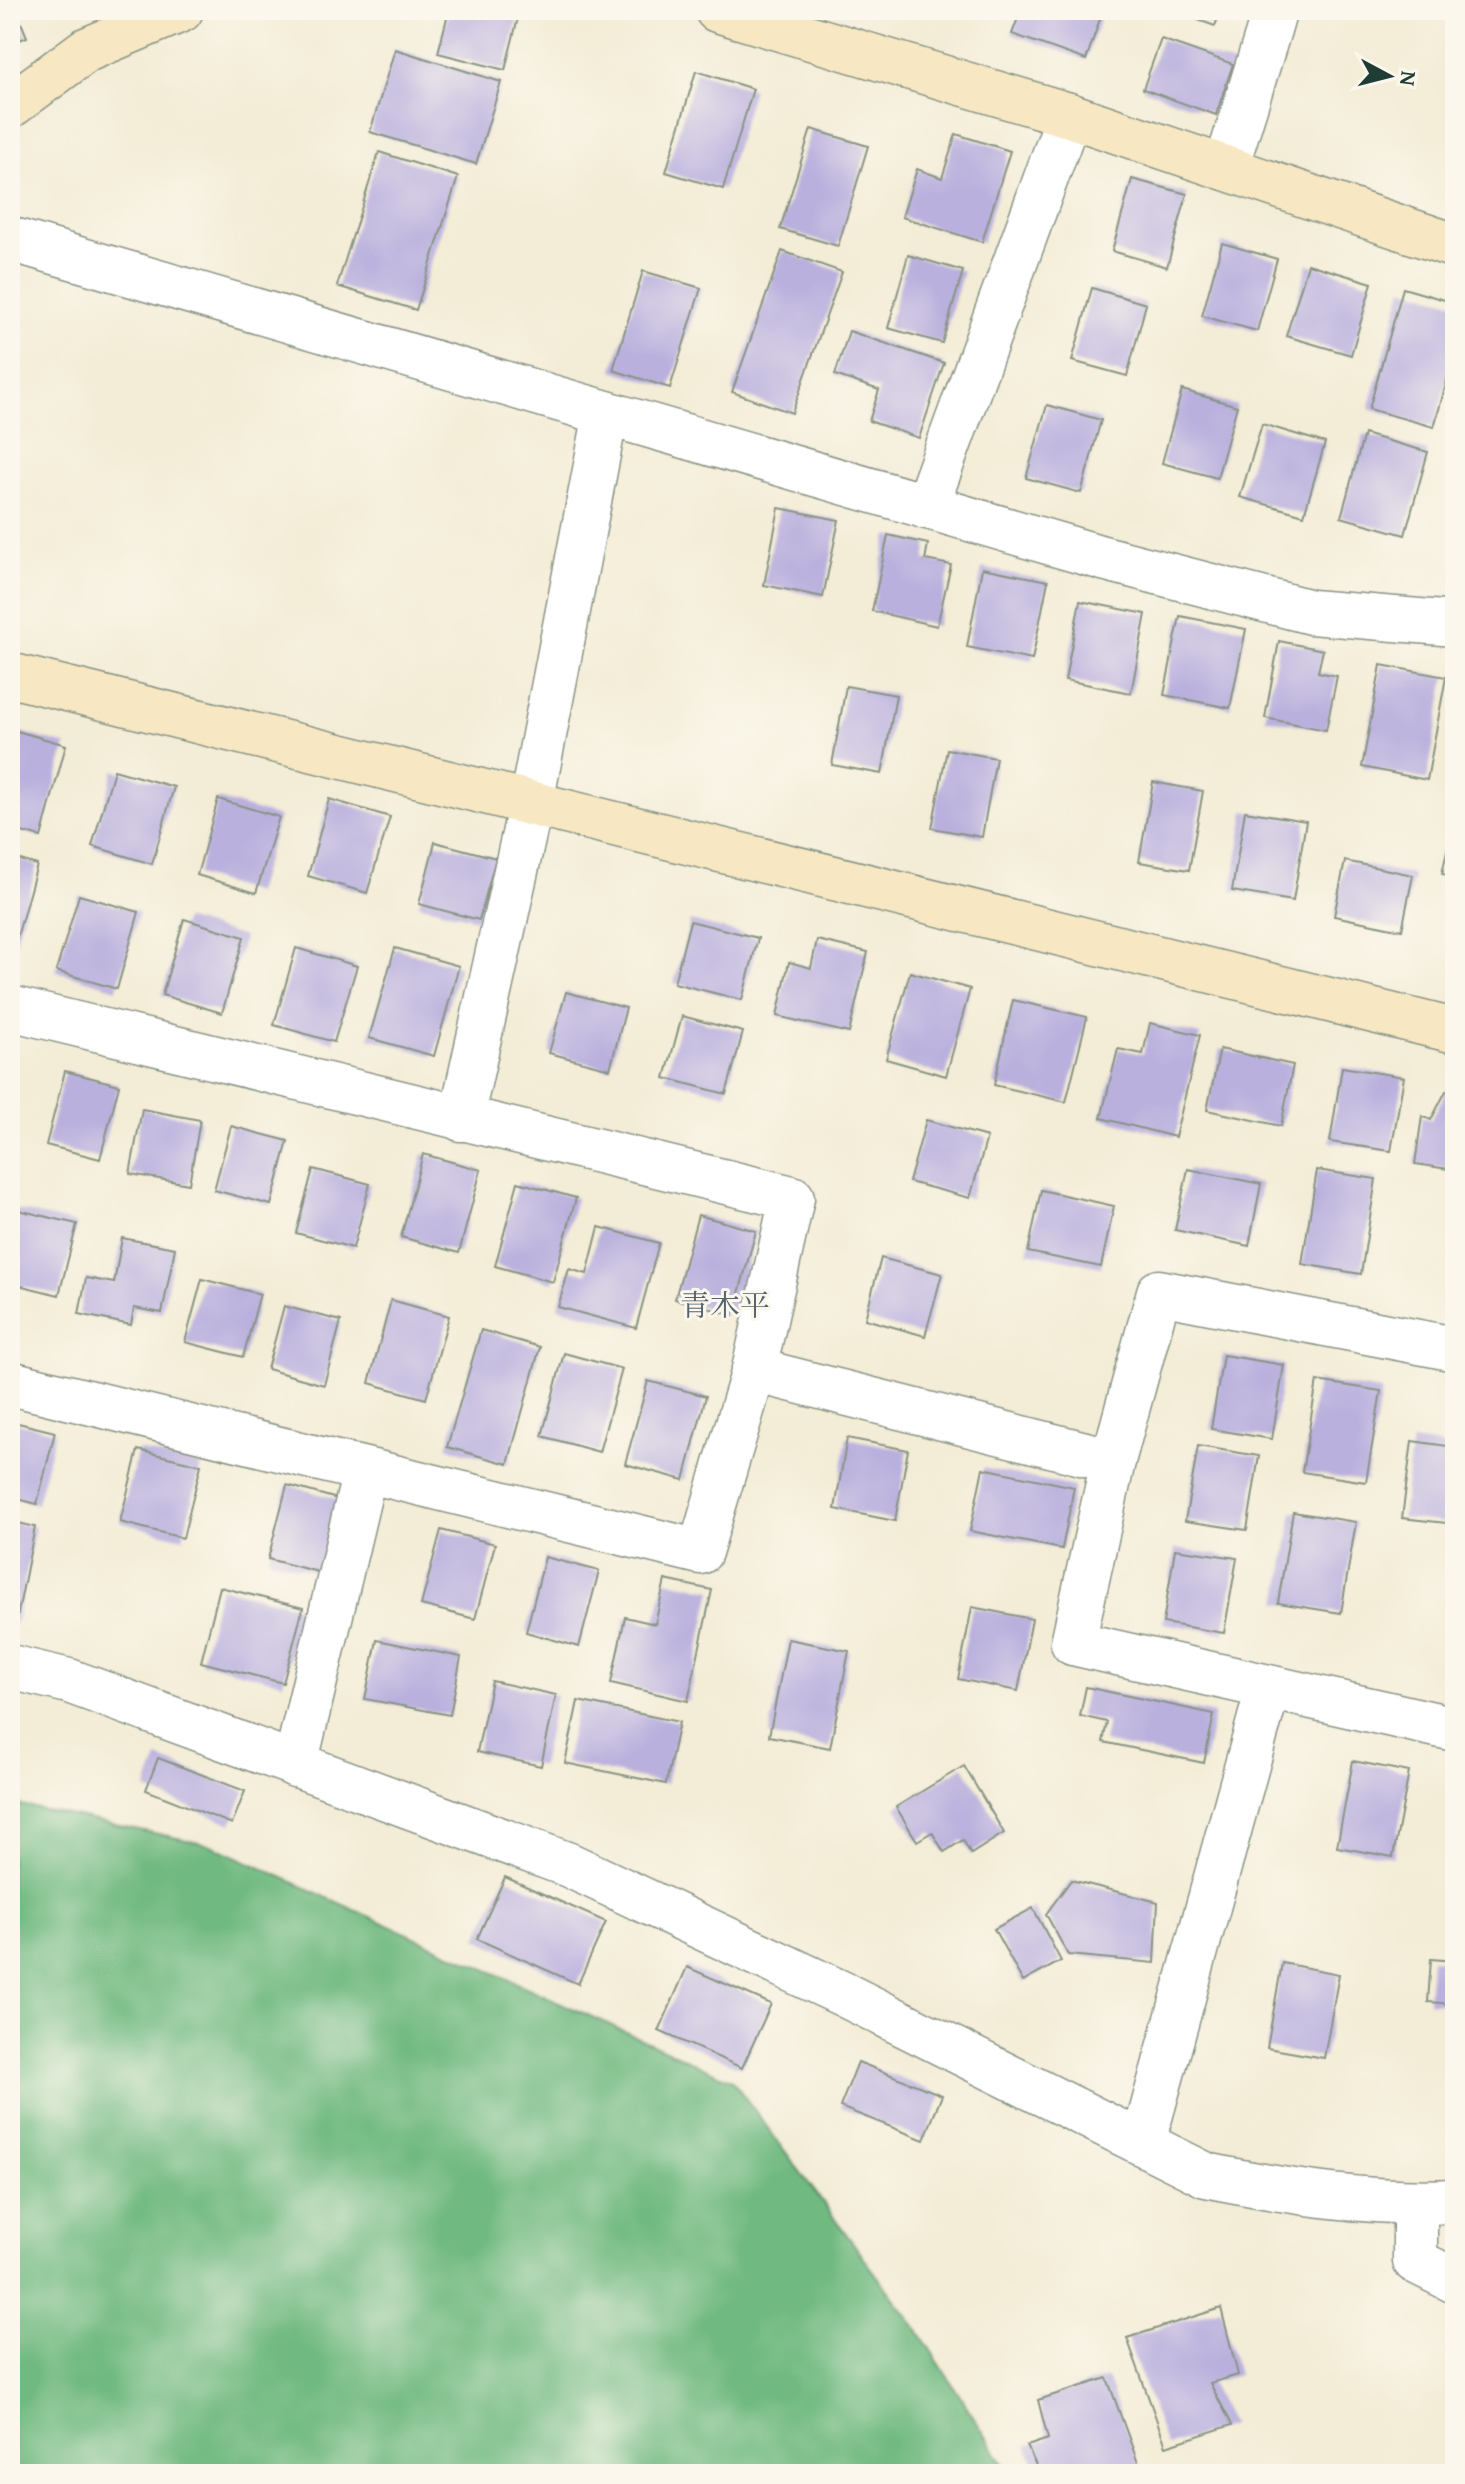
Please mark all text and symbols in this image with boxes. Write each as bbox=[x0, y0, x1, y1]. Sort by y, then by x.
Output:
north arrow bbox=[1349, 36, 1429, 116]
text: N bbox=[1392, 69, 1426, 88]
district label: 青木平 bbox=[680, 1283, 770, 1327]

